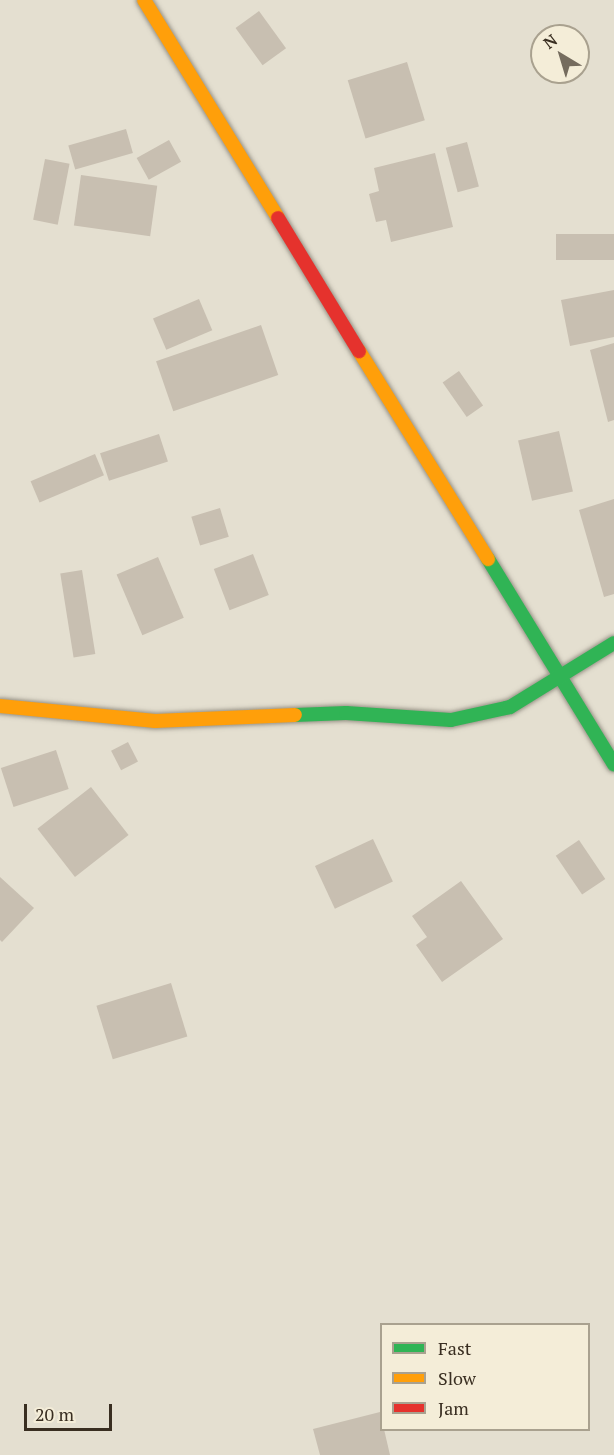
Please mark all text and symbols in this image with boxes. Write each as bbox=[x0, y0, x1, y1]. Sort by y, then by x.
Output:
north arrow bbox=[530, 24, 590, 84]
text: N bbox=[539, 29, 562, 54]
legend bbox=[380, 1323, 590, 1431]
text: Fast bbox=[438, 1336, 471, 1360]
text: Slow bbox=[438, 1366, 476, 1390]
scale bar bbox=[27, 1392, 116, 1430]
text: Jam bbox=[438, 1396, 469, 1420]
text: 20 m bbox=[35, 1402, 74, 1426]

